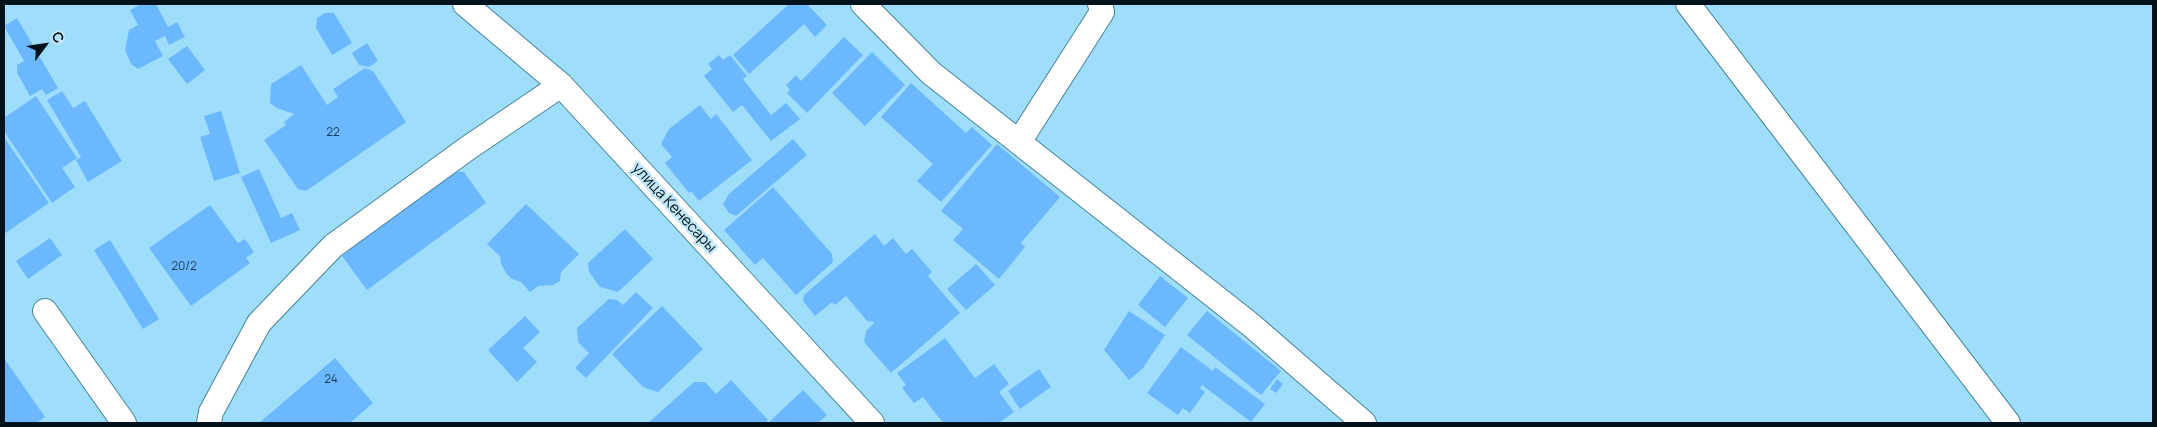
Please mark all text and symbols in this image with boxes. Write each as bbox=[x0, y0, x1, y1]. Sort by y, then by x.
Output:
north arrow bbox=[20, 20, 70, 70]
text: С bbox=[47, 28, 69, 46]
house number: 22 bbox=[326, 126, 340, 140]
street label: улица Кенесары bbox=[628, 160, 720, 256]
house number: 20/2 bbox=[171, 260, 197, 274]
house number: 24 bbox=[324, 373, 338, 387]

